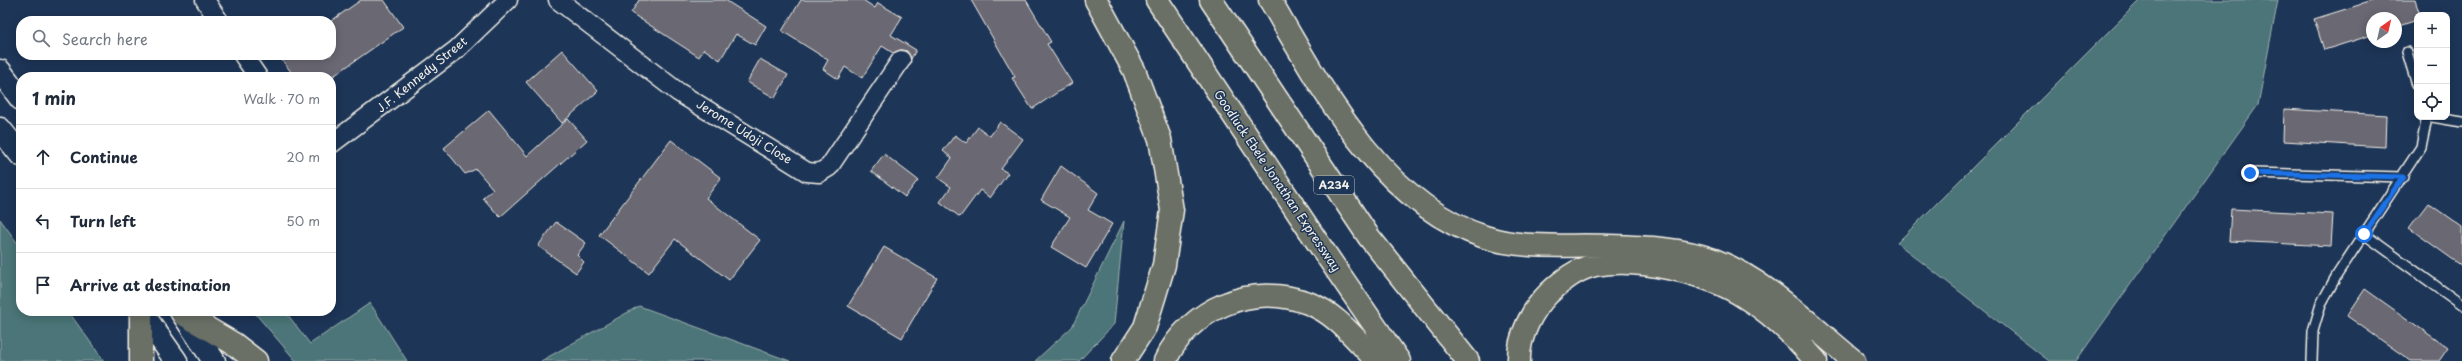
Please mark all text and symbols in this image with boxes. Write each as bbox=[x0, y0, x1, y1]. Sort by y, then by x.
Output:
north arrow bbox=[2366, 12, 2402, 48]
map controls bbox=[2414, 12, 2450, 120]
button: + bbox=[2414, 12, 2450, 48]
search box bbox=[16, 16, 336, 60]
icon: search bbox=[30, 27, 52, 49]
text: Search here bbox=[62, 27, 148, 50]
street label: J.F. Kennedy Street bbox=[372, 32, 471, 116]
button: − bbox=[2414, 48, 2450, 84]
button: locate bbox=[2414, 84, 2450, 120]
text: 1 min bbox=[32, 85, 76, 111]
street label: Goodluck Ebele Jonathan Expressway bbox=[1210, 86, 1346, 275]
text: Walk · 70 m bbox=[243, 89, 320, 108]
street label: Jerome Udoji Close bbox=[693, 95, 796, 168]
text: Continue bbox=[70, 145, 138, 168]
icon: ahead bbox=[32, 146, 54, 168]
text: 20 m bbox=[286, 147, 320, 166]
route end bbox=[2241, 164, 2259, 182]
road number: A234 bbox=[1314, 176, 1354, 194]
text: Turn left bbox=[70, 209, 136, 232]
icon: left bbox=[32, 210, 54, 232]
text: 50 m bbox=[286, 211, 320, 230]
route start bbox=[2355, 225, 2373, 243]
text: Arrive at destination bbox=[70, 273, 231, 296]
icon: arrive bbox=[32, 274, 54, 296]

